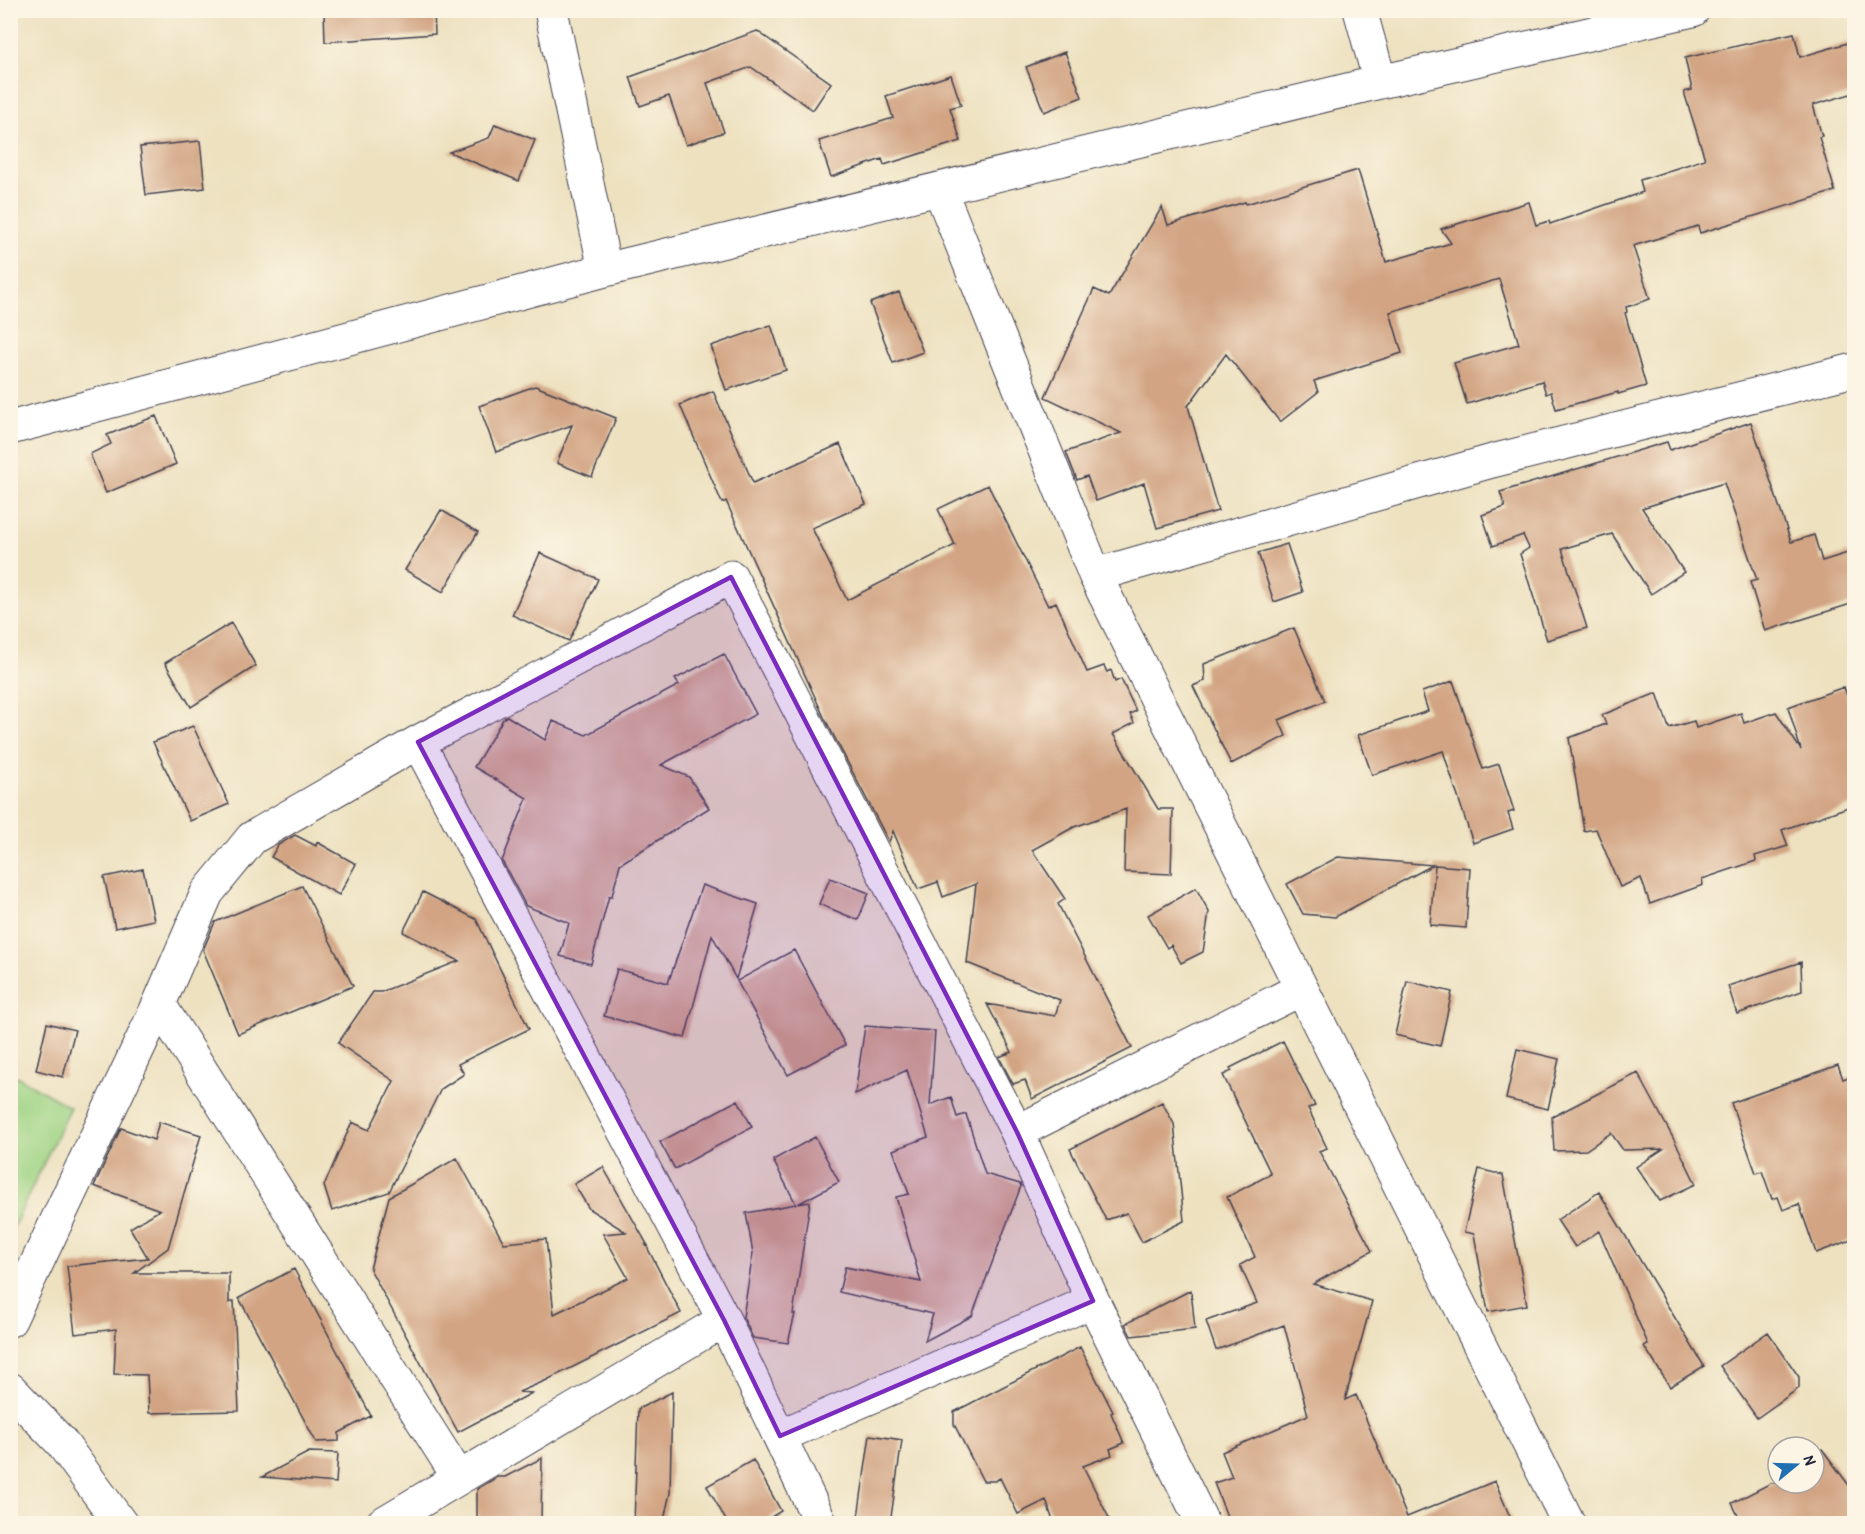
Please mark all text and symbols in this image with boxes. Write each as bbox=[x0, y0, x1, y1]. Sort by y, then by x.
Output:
north arrow bbox=[1766, 1435, 1826, 1495]
text: N bbox=[1798, 1453, 1822, 1468]

